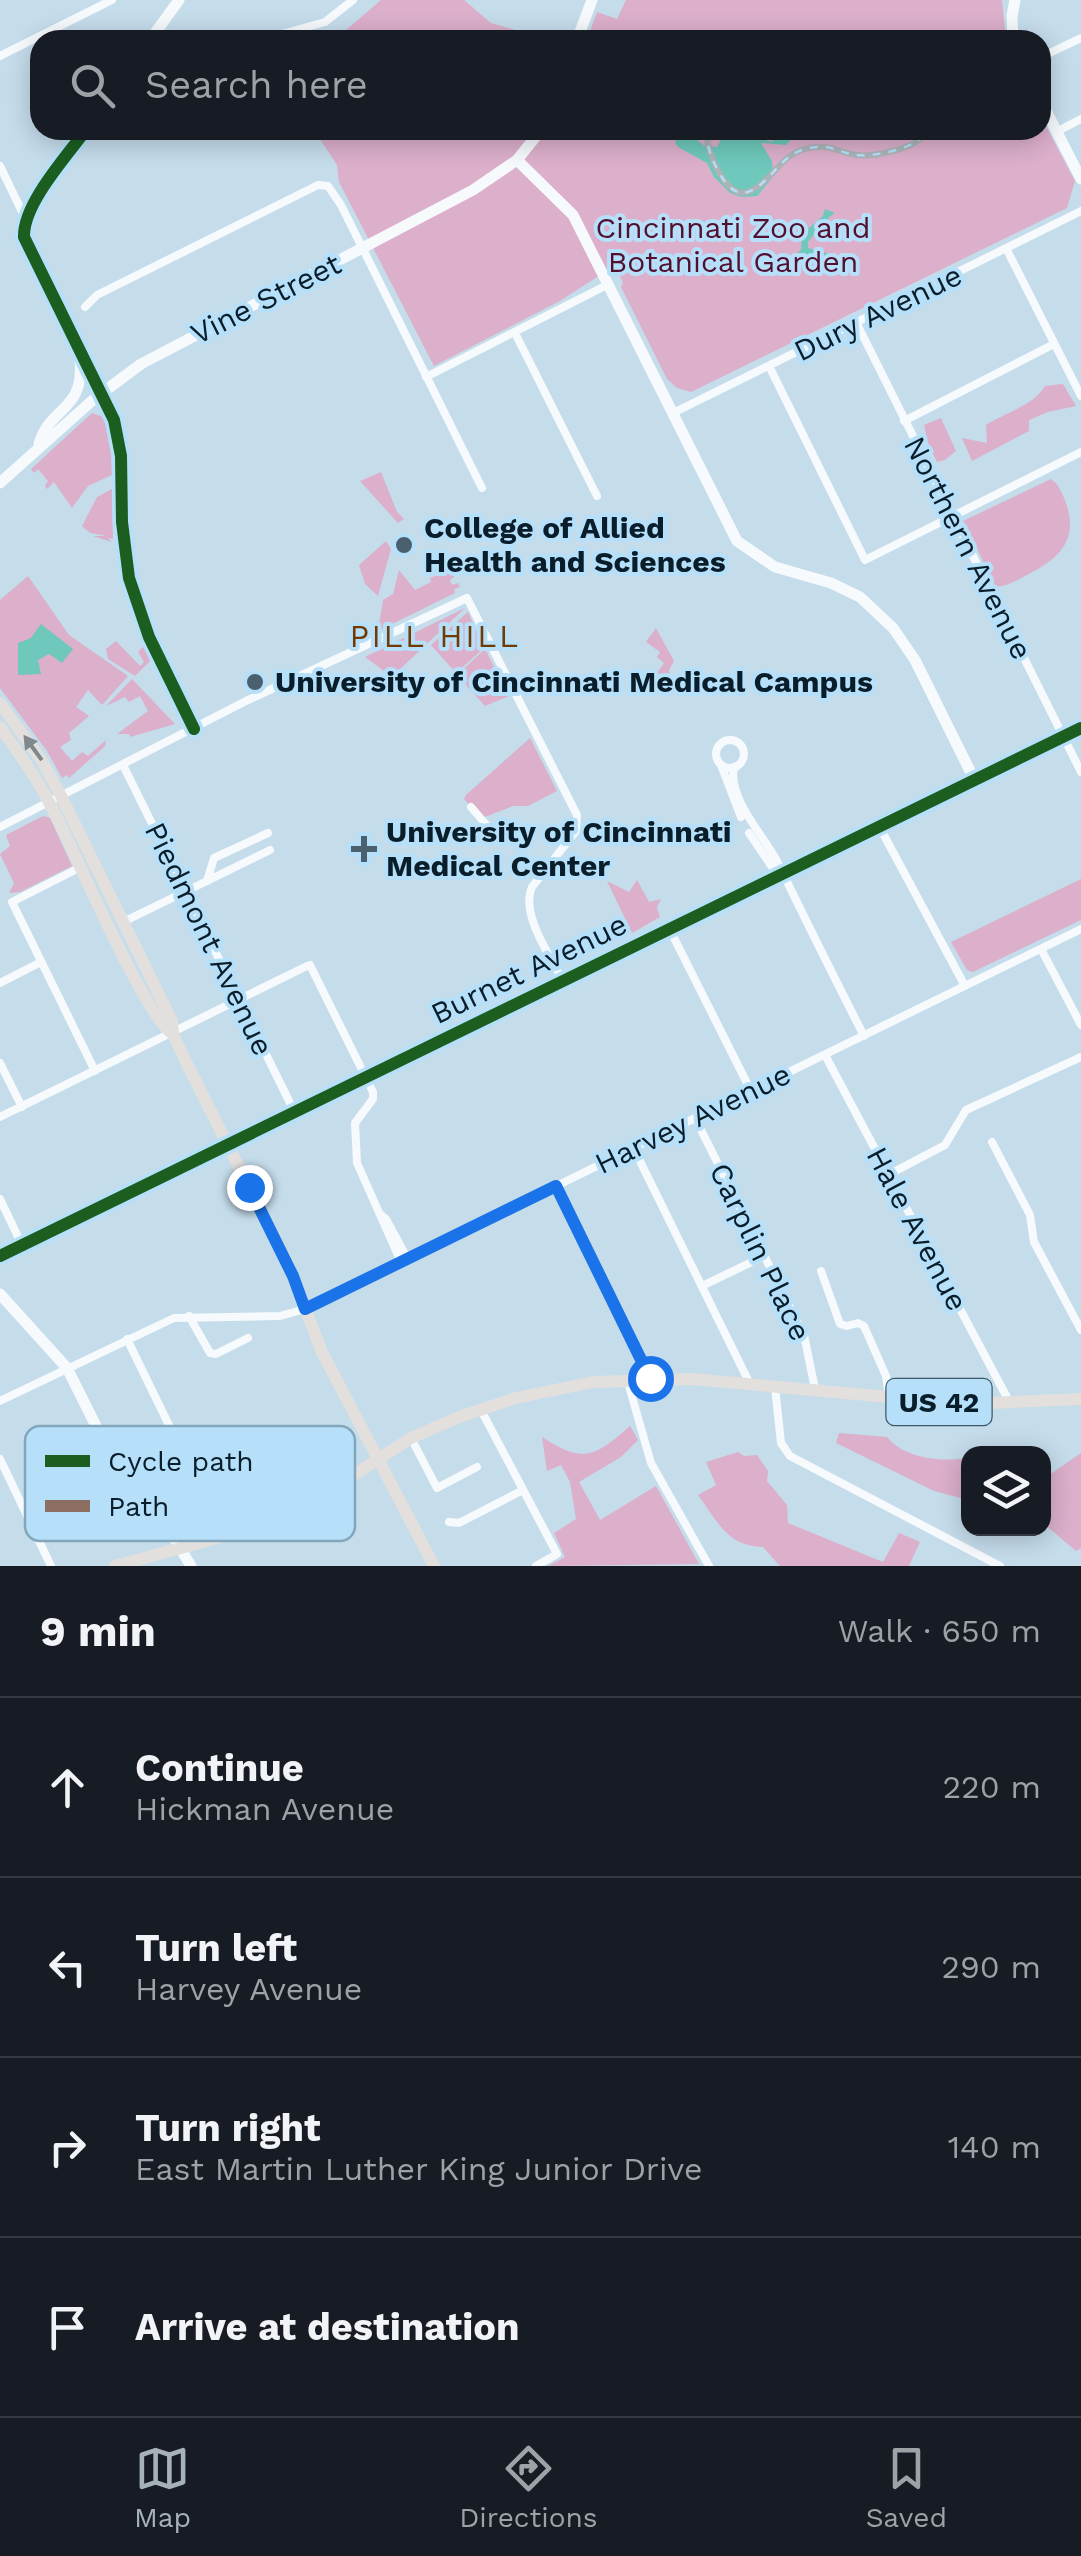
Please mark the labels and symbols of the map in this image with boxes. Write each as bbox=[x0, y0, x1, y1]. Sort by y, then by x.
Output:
park label: Cincinnati Zoo and Botanical Garden bbox=[596, 210, 870, 279]
street label: Vine Street bbox=[185, 246, 347, 351]
street label: Dury Avenue bbox=[788, 257, 967, 368]
street label: Northern Avenue bbox=[897, 430, 1040, 665]
place label: College of Allied Health and Sciences bbox=[424, 510, 726, 579]
marker: College of Allied Health and Sciences bbox=[393, 534, 415, 556]
district label: PILL HILL bbox=[349, 617, 521, 655]
place label: University of Cincinnati Medical Campus bbox=[275, 664, 873, 699]
marker: University of Cincinnati Medical Campus bbox=[244, 671, 266, 693]
one-way arrow bbox=[24, 735, 44, 761]
place label: University of Cincinnati Medical Center bbox=[386, 814, 732, 883]
street label: Piedmont Avenue bbox=[138, 816, 281, 1061]
marker: University of Cincinnati Medical Center bbox=[351, 836, 377, 862]
street label: Burnet Avenue bbox=[425, 906, 632, 1031]
street label: Harvey Avenue bbox=[589, 1056, 796, 1181]
street label: Hale Avenue bbox=[860, 1141, 975, 1317]
street label: Carplin Place bbox=[702, 1157, 819, 1346]
route end bbox=[227, 1165, 273, 1211]
route start bbox=[628, 1356, 674, 1402]
road number: US 42 bbox=[886, 1379, 992, 1425]
legend bbox=[25, 1426, 355, 1541]
text: Cycle path bbox=[108, 1445, 254, 1478]
text: Path bbox=[108, 1490, 169, 1523]

